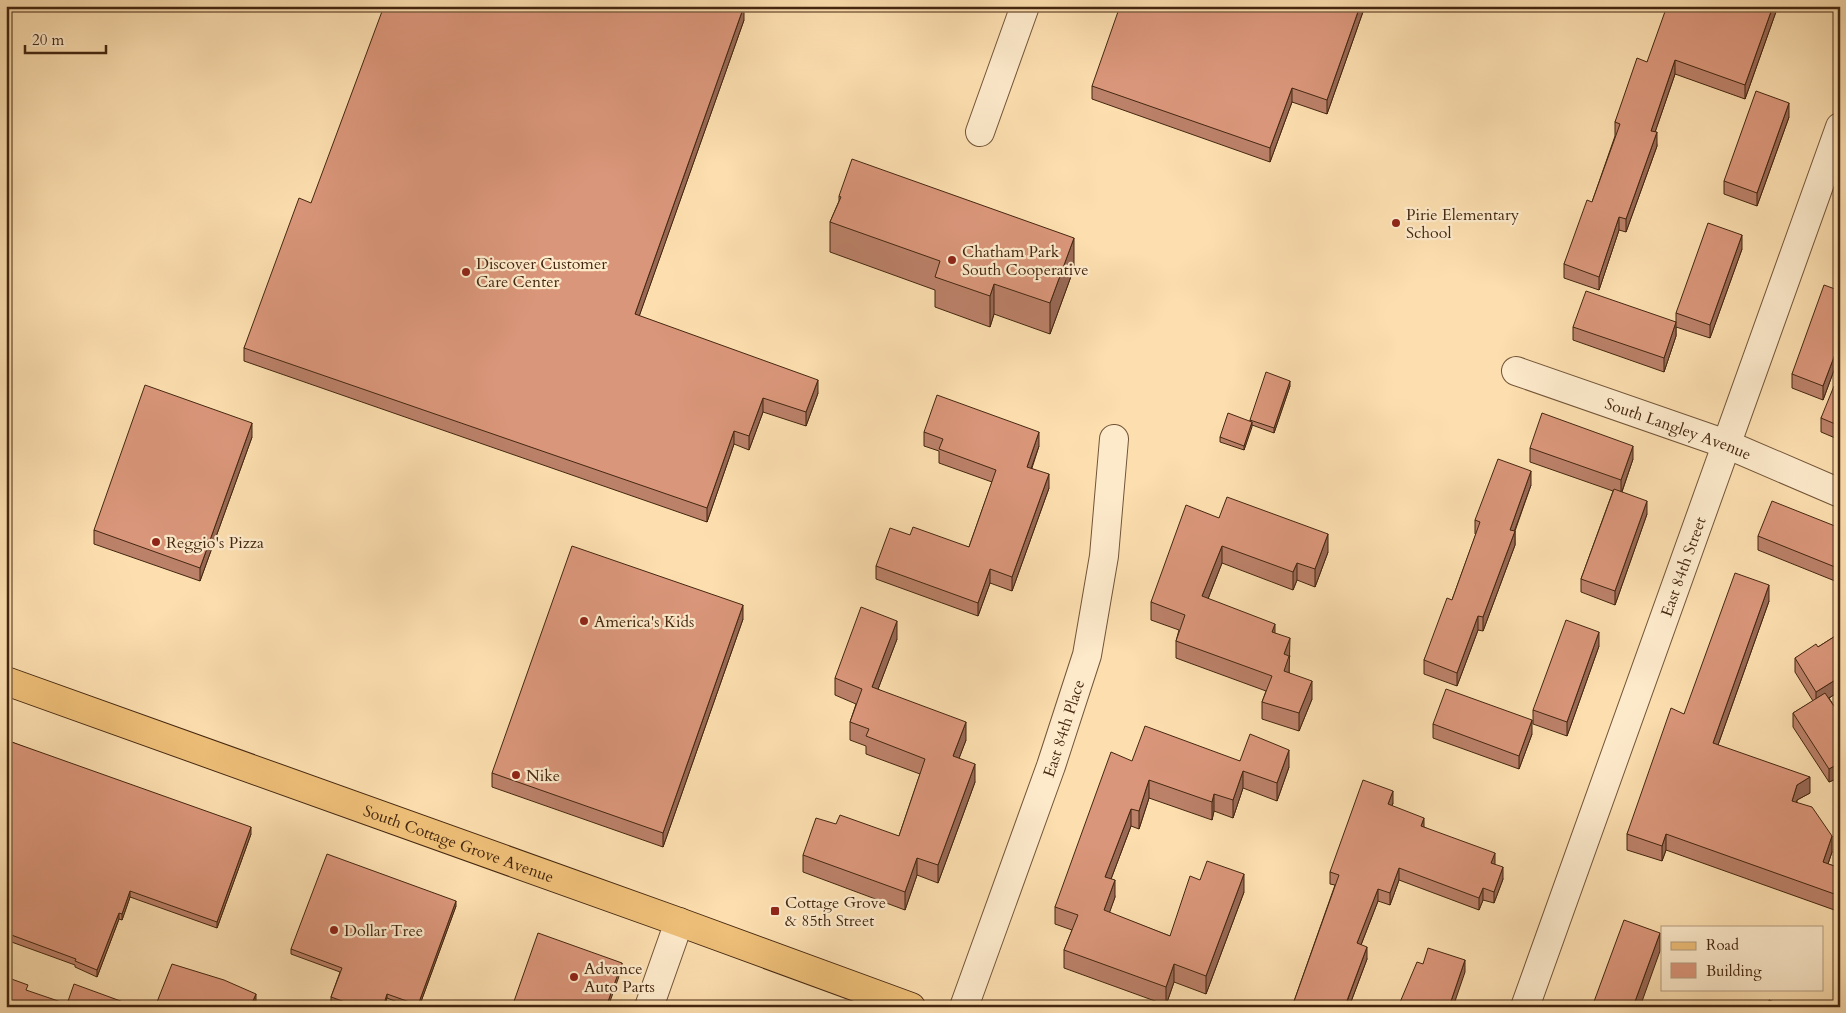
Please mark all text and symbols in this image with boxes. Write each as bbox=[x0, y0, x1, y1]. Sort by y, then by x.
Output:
scale bar bbox=[25, 22, 106, 54]
text: 20 m bbox=[32, 30, 64, 50]
place label: Pirie Elementary School bbox=[1406, 204, 1520, 244]
marker: Pirie Elementary School bbox=[1390, 217, 1402, 229]
place label: Chatham Park South Cooperative bbox=[962, 241, 1089, 281]
place label: Discover Customer Care Center bbox=[476, 253, 607, 293]
marker: Chatham Park South Cooperative bbox=[946, 254, 958, 266]
marker: Discover Customer Care Center bbox=[460, 266, 472, 278]
street label: South Langley Avenue bbox=[1602, 393, 1755, 466]
street label: East 84th Street bbox=[1656, 514, 1712, 620]
place label: Reggio's Pizza bbox=[166, 532, 264, 554]
marker: Reggio's Pizza bbox=[150, 536, 162, 548]
place label: America's Kids bbox=[594, 611, 694, 633]
marker: America's Kids bbox=[578, 615, 590, 627]
street label: East 84th Place bbox=[1038, 677, 1090, 780]
place label: Nike bbox=[526, 765, 560, 787]
marker: Nike bbox=[510, 769, 522, 781]
street label: South Cottage Grove Avenue bbox=[360, 800, 557, 888]
place label: Cottage Grove & 85th Street bbox=[785, 892, 886, 932]
marker: Cottage Grove & 85th Street bbox=[769, 905, 781, 917]
place label: Dollar Tree bbox=[344, 920, 423, 942]
marker: Dollar Tree bbox=[328, 924, 340, 936]
legend bbox=[1661, 926, 1824, 990]
text: Road bbox=[1706, 935, 1739, 955]
place label: Advance Auto Parts bbox=[584, 958, 655, 998]
text: Building bbox=[1706, 961, 1762, 981]
marker: Advance Auto Parts bbox=[568, 971, 580, 983]

